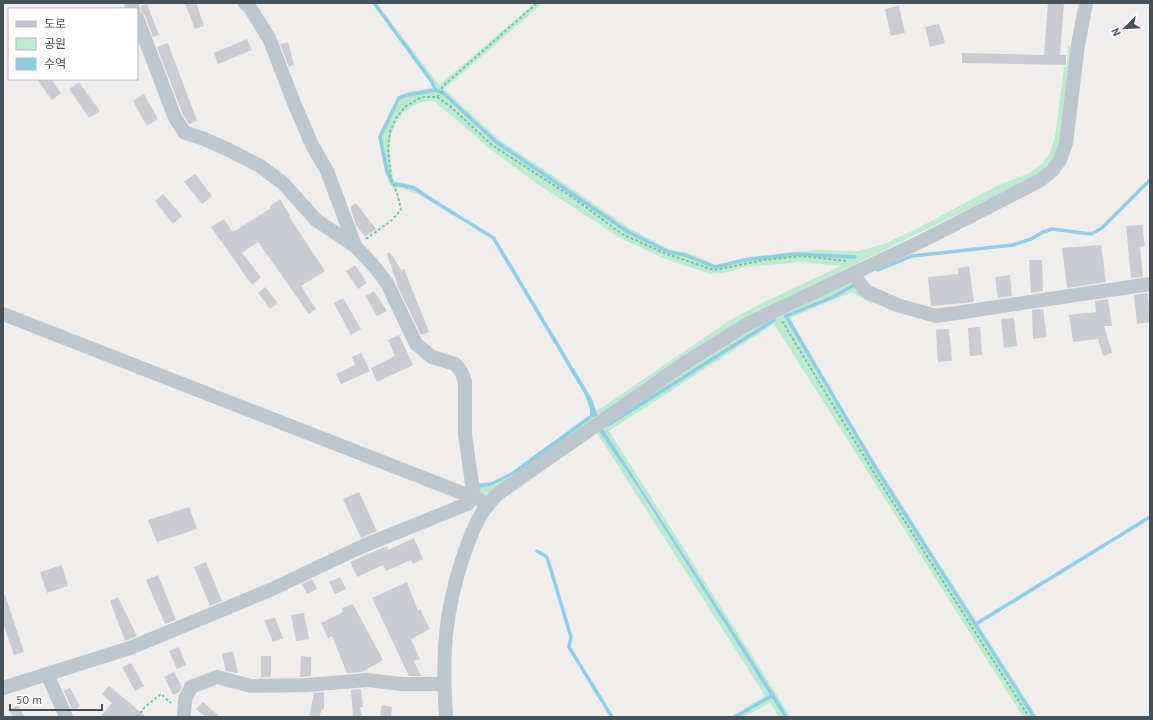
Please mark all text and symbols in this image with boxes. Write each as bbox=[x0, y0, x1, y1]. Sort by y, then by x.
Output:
legend bbox=[8, 8, 138, 80]
north arrow bbox=[1105, 8, 1145, 48]
text: 도로 bbox=[44, 16, 66, 31]
text: N bbox=[1108, 26, 1124, 38]
text: 공원 bbox=[44, 36, 66, 51]
text: 수역 bbox=[44, 56, 66, 71]
scale bar bbox=[10, 686, 102, 712]
text: 50 m bbox=[16, 692, 42, 707]

